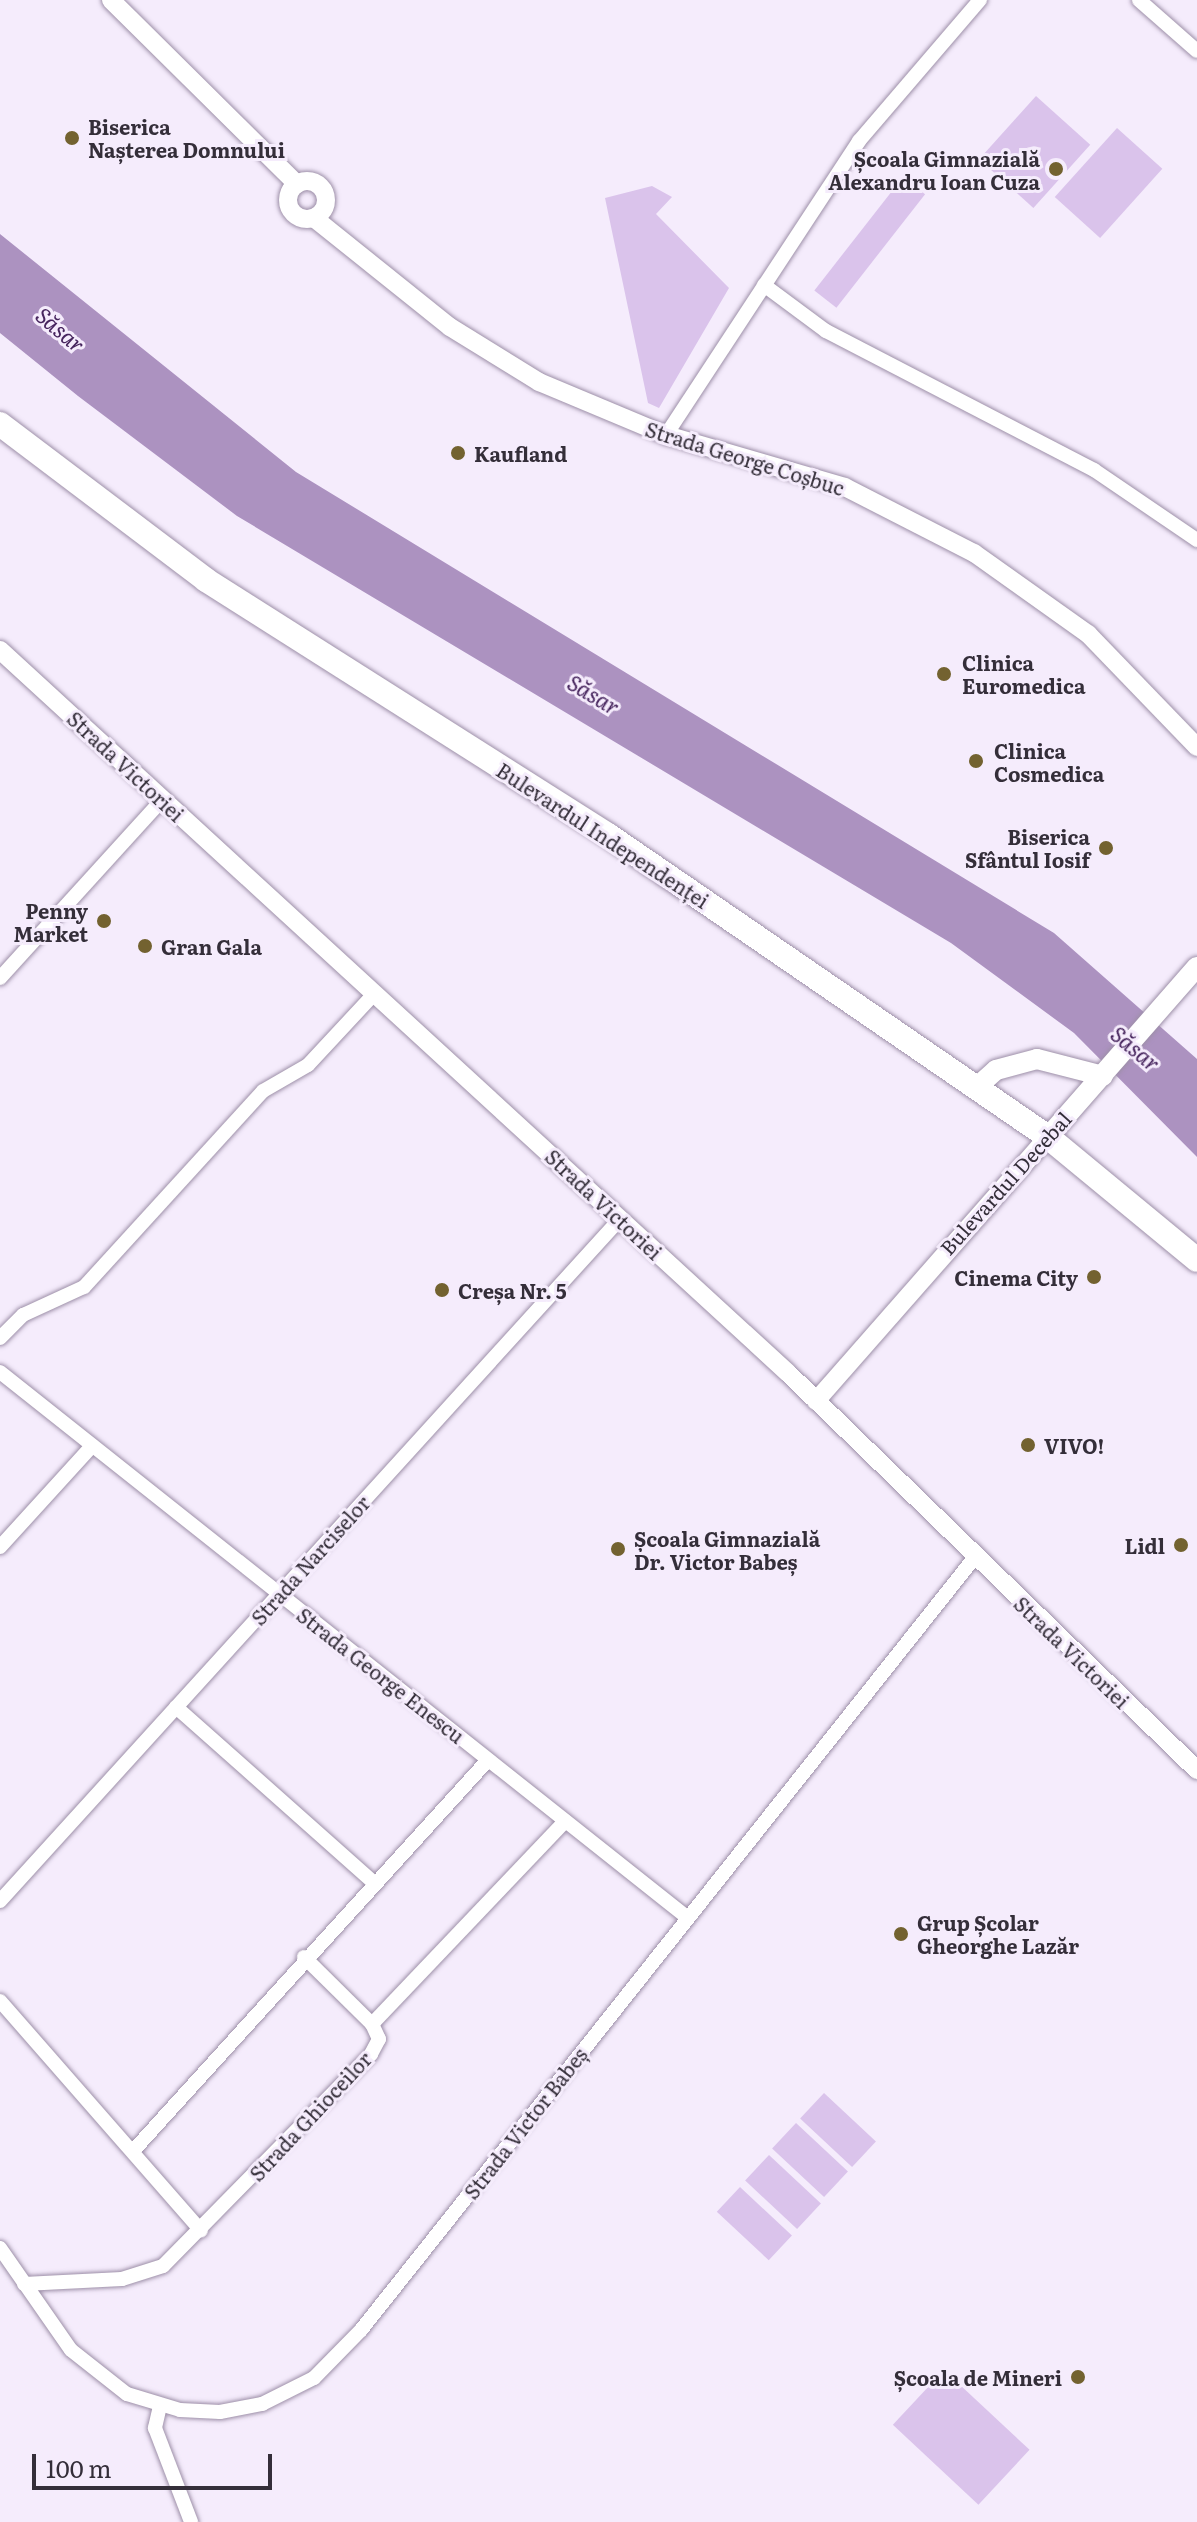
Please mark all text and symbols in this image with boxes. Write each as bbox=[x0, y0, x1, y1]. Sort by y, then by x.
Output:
place label: Biserica Nașterea Domnului bbox=[88, 114, 285, 161]
marker: Biserica Nașterea Domnului bbox=[63, 129, 81, 147]
place label: Școala Gimnazială Alexandru Ioan Cuza bbox=[828, 146, 1040, 193]
marker: Școala Gimnazială Alexandru Ioan Cuza bbox=[1047, 160, 1065, 178]
water label: Săsar bbox=[31, 301, 91, 357]
street label: Strada George Coșbuc bbox=[643, 416, 847, 500]
place label: Kaufland bbox=[474, 441, 567, 465]
marker: Kaufland bbox=[449, 444, 467, 462]
place label: Clinica Euromedica bbox=[962, 650, 1086, 697]
marker: Clinica Euromedica bbox=[933, 663, 955, 685]
water label: Săsar bbox=[563, 668, 625, 720]
street label: Strada Victoriei bbox=[63, 706, 189, 826]
place label: Clinica Cosmedica bbox=[994, 738, 1104, 785]
marker: Clinica Cosmedica bbox=[965, 750, 987, 772]
street label: Bulevardul Independenței bbox=[492, 757, 714, 913]
place label: Biserica Sfântul Iosif bbox=[965, 824, 1090, 871]
marker: Biserica Sfântul Iosif bbox=[1097, 839, 1115, 857]
place label: Penny Market bbox=[14, 898, 88, 945]
marker: Penny Market bbox=[95, 912, 113, 930]
place label: Gran Gala bbox=[161, 934, 262, 958]
marker: Gran Gala bbox=[136, 937, 154, 955]
water label: Săsar bbox=[1106, 1020, 1166, 1076]
street label: Bulevardul Decebal bbox=[934, 1107, 1076, 1259]
street label: Strada Victoriei bbox=[541, 1144, 667, 1264]
place label: Cinema City bbox=[954, 1265, 1078, 1289]
marker: Cinema City bbox=[1085, 1268, 1103, 1286]
place label: Creșa Nr. 5 bbox=[458, 1278, 567, 1302]
marker: Creșa Nr. 5 bbox=[433, 1281, 451, 1299]
place label: VIVO! bbox=[1044, 1433, 1104, 1457]
marker: VIVO! bbox=[1019, 1436, 1037, 1454]
street label: Strada Narciselor bbox=[246, 1491, 374, 1629]
place label: Școala Gimnazială Dr. Victor Babeș bbox=[634, 1526, 820, 1573]
place label: Lidl bbox=[1124, 1533, 1165, 1557]
marker: Lidl bbox=[1172, 1536, 1190, 1554]
marker: Școala Gimnazială Dr. Victor Babeș bbox=[609, 1540, 627, 1558]
street label: Strada Victoriei bbox=[1010, 1591, 1134, 1713]
street label: Strada George Enescu bbox=[293, 1602, 469, 1748]
place label: Grup Școlar Gheorghe Lazăr bbox=[917, 1910, 1079, 1957]
marker: Grup Școlar Gheorghe Lazăr bbox=[892, 1925, 910, 1943]
street label: Strada Victor Babeș bbox=[459, 2043, 591, 2203]
street label: Strada Ghioceilor bbox=[244, 2047, 376, 2185]
place label: Școala de Mineri bbox=[894, 2365, 1062, 2389]
marker: Școala de Mineri bbox=[1069, 2368, 1087, 2386]
scale bar bbox=[36, 2438, 276, 2488]
text: 100 m bbox=[46, 2450, 112, 2485]

